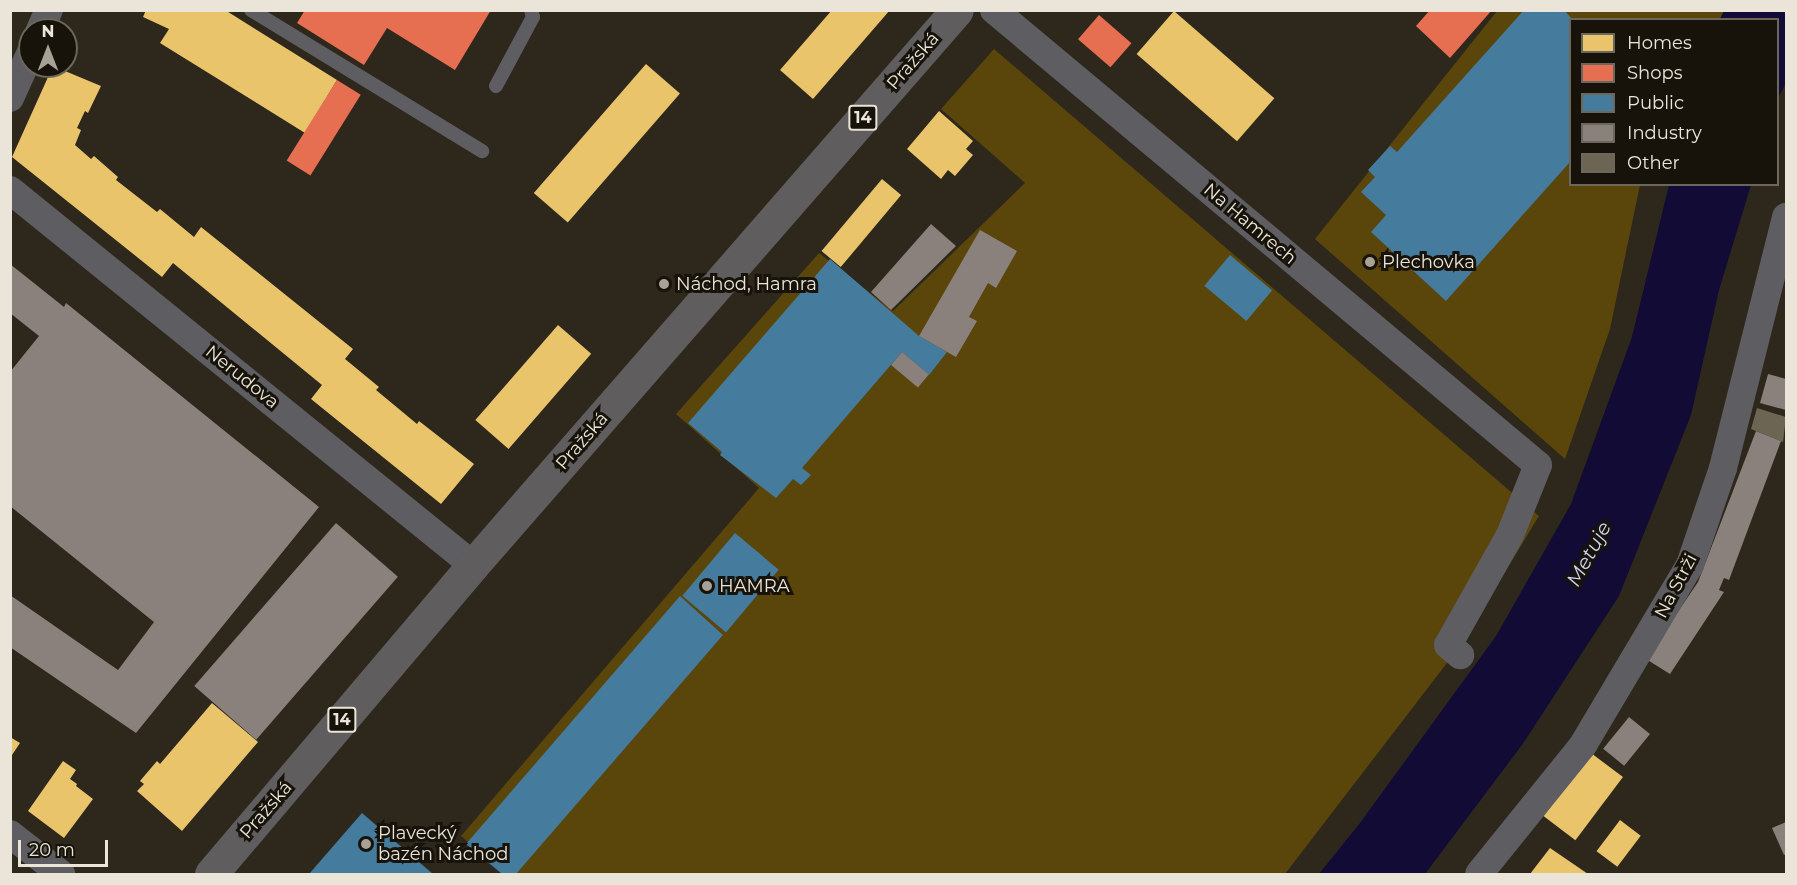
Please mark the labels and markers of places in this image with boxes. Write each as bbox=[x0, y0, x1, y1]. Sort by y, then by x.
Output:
place label: Plechovka bbox=[1382, 251, 1475, 273]
marker: Plechovka bbox=[1363, 255, 1377, 269]
place label: Náchod, Hamra bbox=[676, 273, 817, 295]
marker: Náchod, Hamra bbox=[657, 277, 671, 291]
place label: HAMRA bbox=[719, 575, 790, 597]
marker: HAMRA bbox=[700, 579, 714, 593]
place label: Plavecký bazén Náchod bbox=[378, 823, 508, 866]
marker: Plavecký bazén Náchod bbox=[359, 837, 373, 851]

